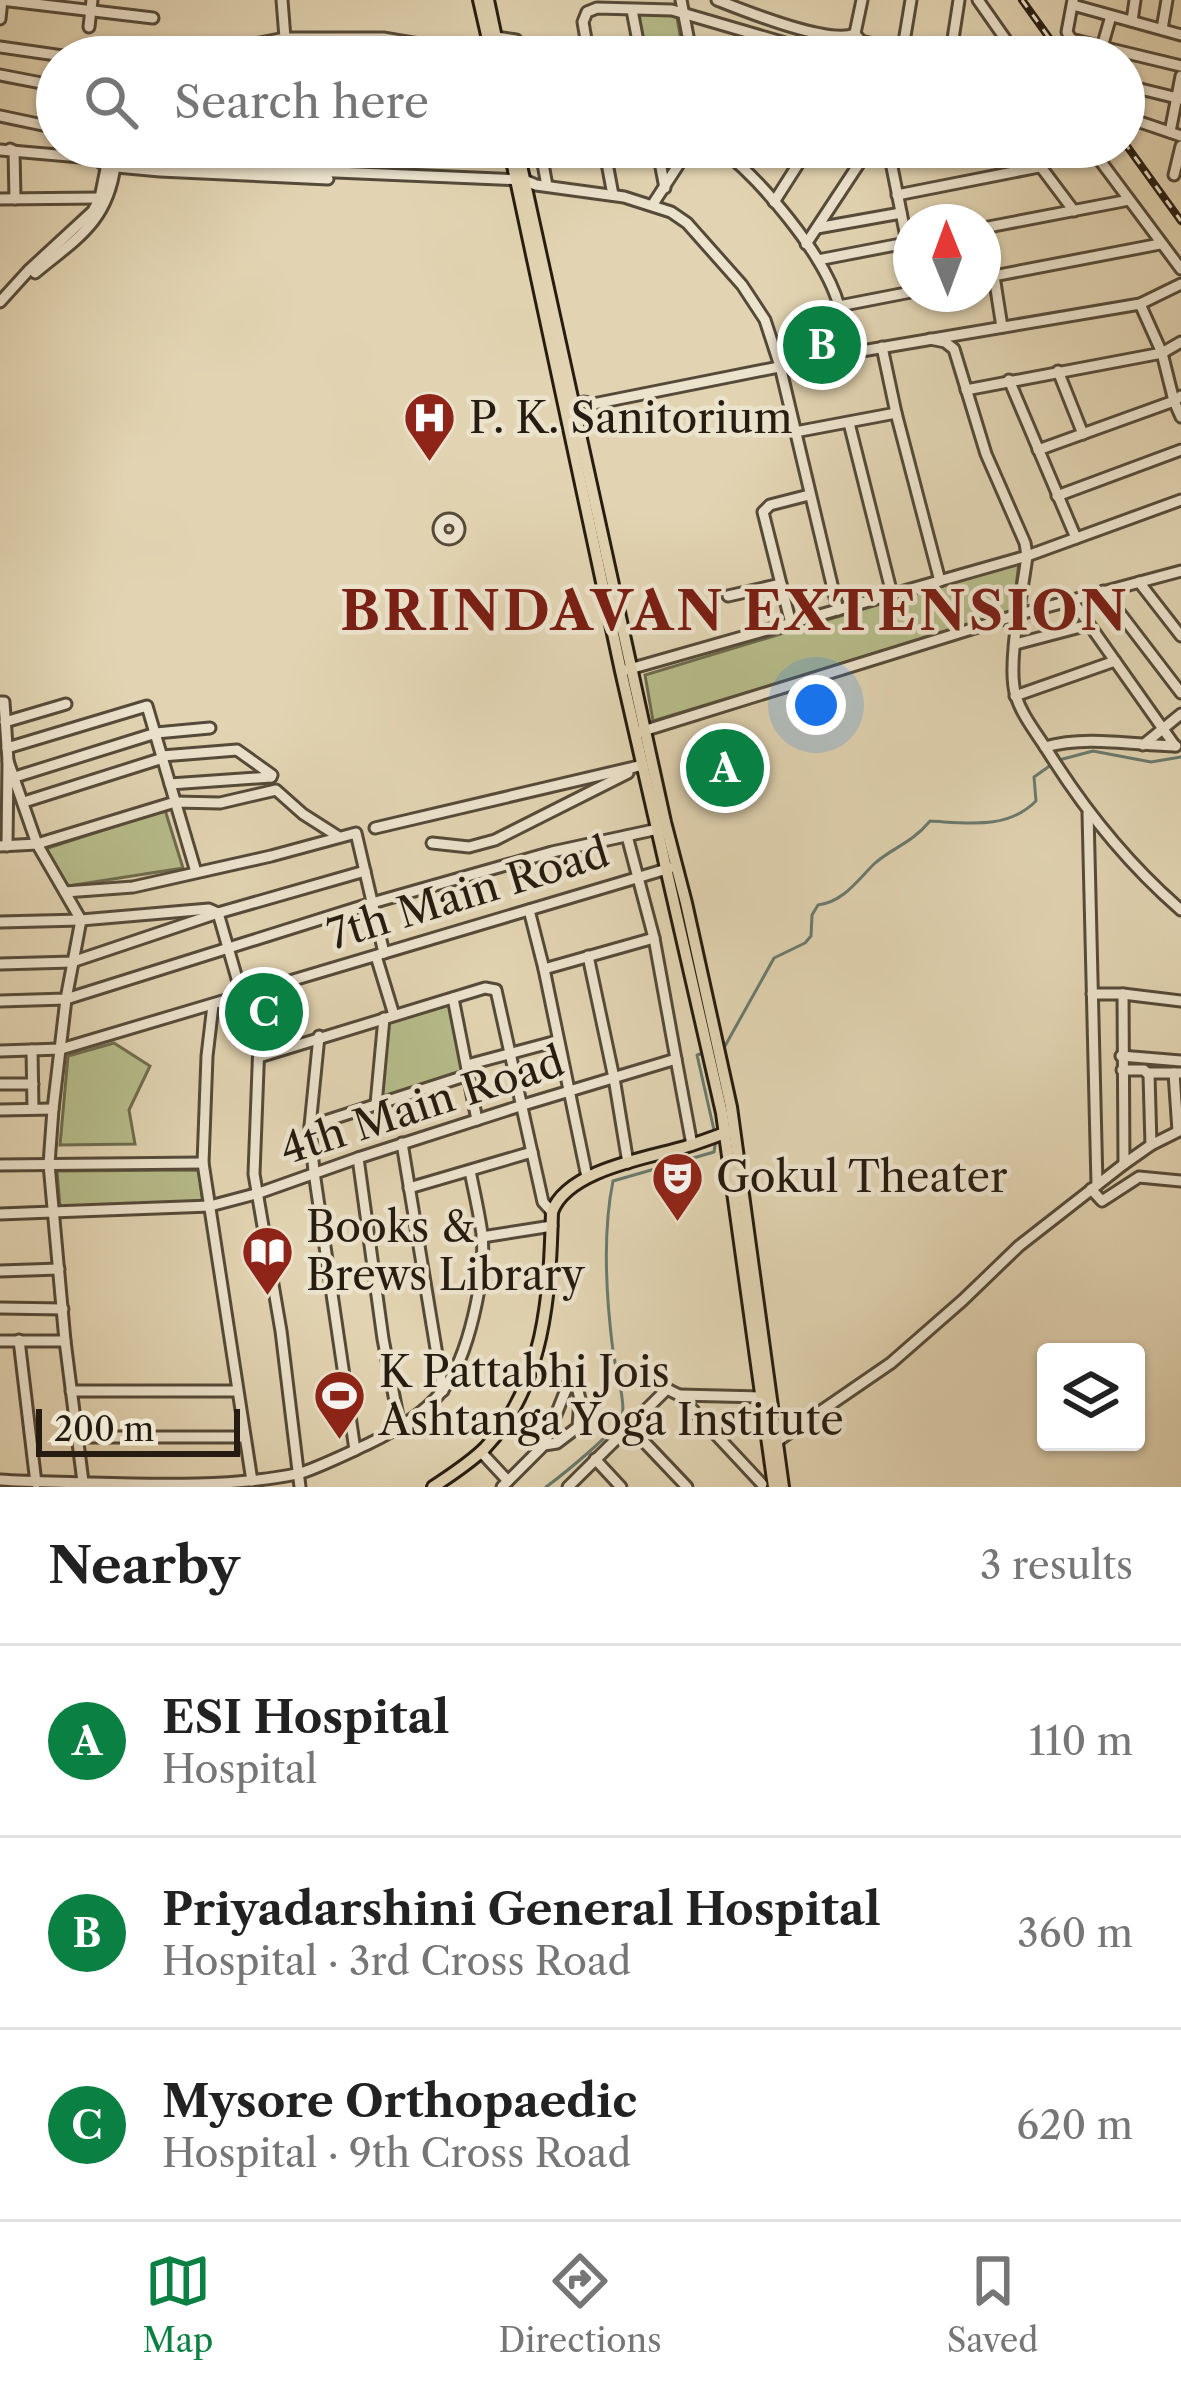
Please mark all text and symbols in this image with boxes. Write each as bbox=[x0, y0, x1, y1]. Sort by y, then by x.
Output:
search box bbox=[36, 36, 1145, 168]
icon: search bbox=[78, 69, 144, 135]
text: Search here bbox=[174, 74, 429, 130]
north arrow bbox=[893, 204, 1001, 312]
pin: B bbox=[783, 300, 861, 390]
hospital icon: P. K. Sanitorium bbox=[402, 390, 458, 464]
place label: P. K. Sanitorium bbox=[469, 392, 793, 444]
district label: BRINDAVAN EXTENSION bbox=[340, 578, 1130, 644]
your location bbox=[786, 675, 846, 735]
pin: A bbox=[686, 723, 764, 813]
street label: 7th Main Road bbox=[321, 826, 615, 960]
pin: C bbox=[225, 967, 303, 1057]
street label: 4th Main Road bbox=[274, 1035, 570, 1175]
theatre icon: Gokul Theater bbox=[649, 1149, 705, 1223]
place label: Gokul Theater bbox=[716, 1151, 1008, 1203]
place label: Books & Brews Library bbox=[306, 1201, 586, 1301]
library icon: Books & Brews Library bbox=[239, 1223, 295, 1297]
map controls bbox=[1037, 1343, 1145, 1451]
button: layers bbox=[1037, 1343, 1145, 1451]
place label: K Pattabhi Jois Ashtanga Yoga Institute bbox=[378, 1346, 844, 1446]
sports icon: K Pattabhi Jois Ashtanga Yoga Institute bbox=[312, 1368, 368, 1442]
scale bar bbox=[36, 1403, 240, 1456]
text: 200 m bbox=[54, 1409, 154, 1450]
text: Nearby bbox=[48, 1534, 240, 1596]
text: 3 results bbox=[980, 1541, 1133, 1589]
text: ESI Hospital bbox=[162, 1689, 449, 1745]
text: A bbox=[72, 1717, 102, 1765]
text: 110 m bbox=[1029, 1717, 1133, 1765]
text: Hospital bbox=[162, 1745, 317, 1793]
text: Priyadarshini General Hospital bbox=[162, 1881, 881, 1937]
text: B bbox=[73, 1909, 102, 1957]
text: 360 m bbox=[1017, 1909, 1133, 1957]
text: Hospital · 3rd Cross Road bbox=[162, 1937, 631, 1985]
text: Mysore Orthopaedic bbox=[162, 2073, 637, 2129]
text: C bbox=[71, 2101, 103, 2149]
text: 620 m bbox=[1016, 2101, 1133, 2149]
text: Hospital · 9th Cross Road bbox=[162, 2129, 631, 2177]
tab: Map bbox=[143, 2248, 213, 2361]
tab: Directions bbox=[499, 2248, 662, 2361]
tab: Saved bbox=[947, 2248, 1038, 2361]

